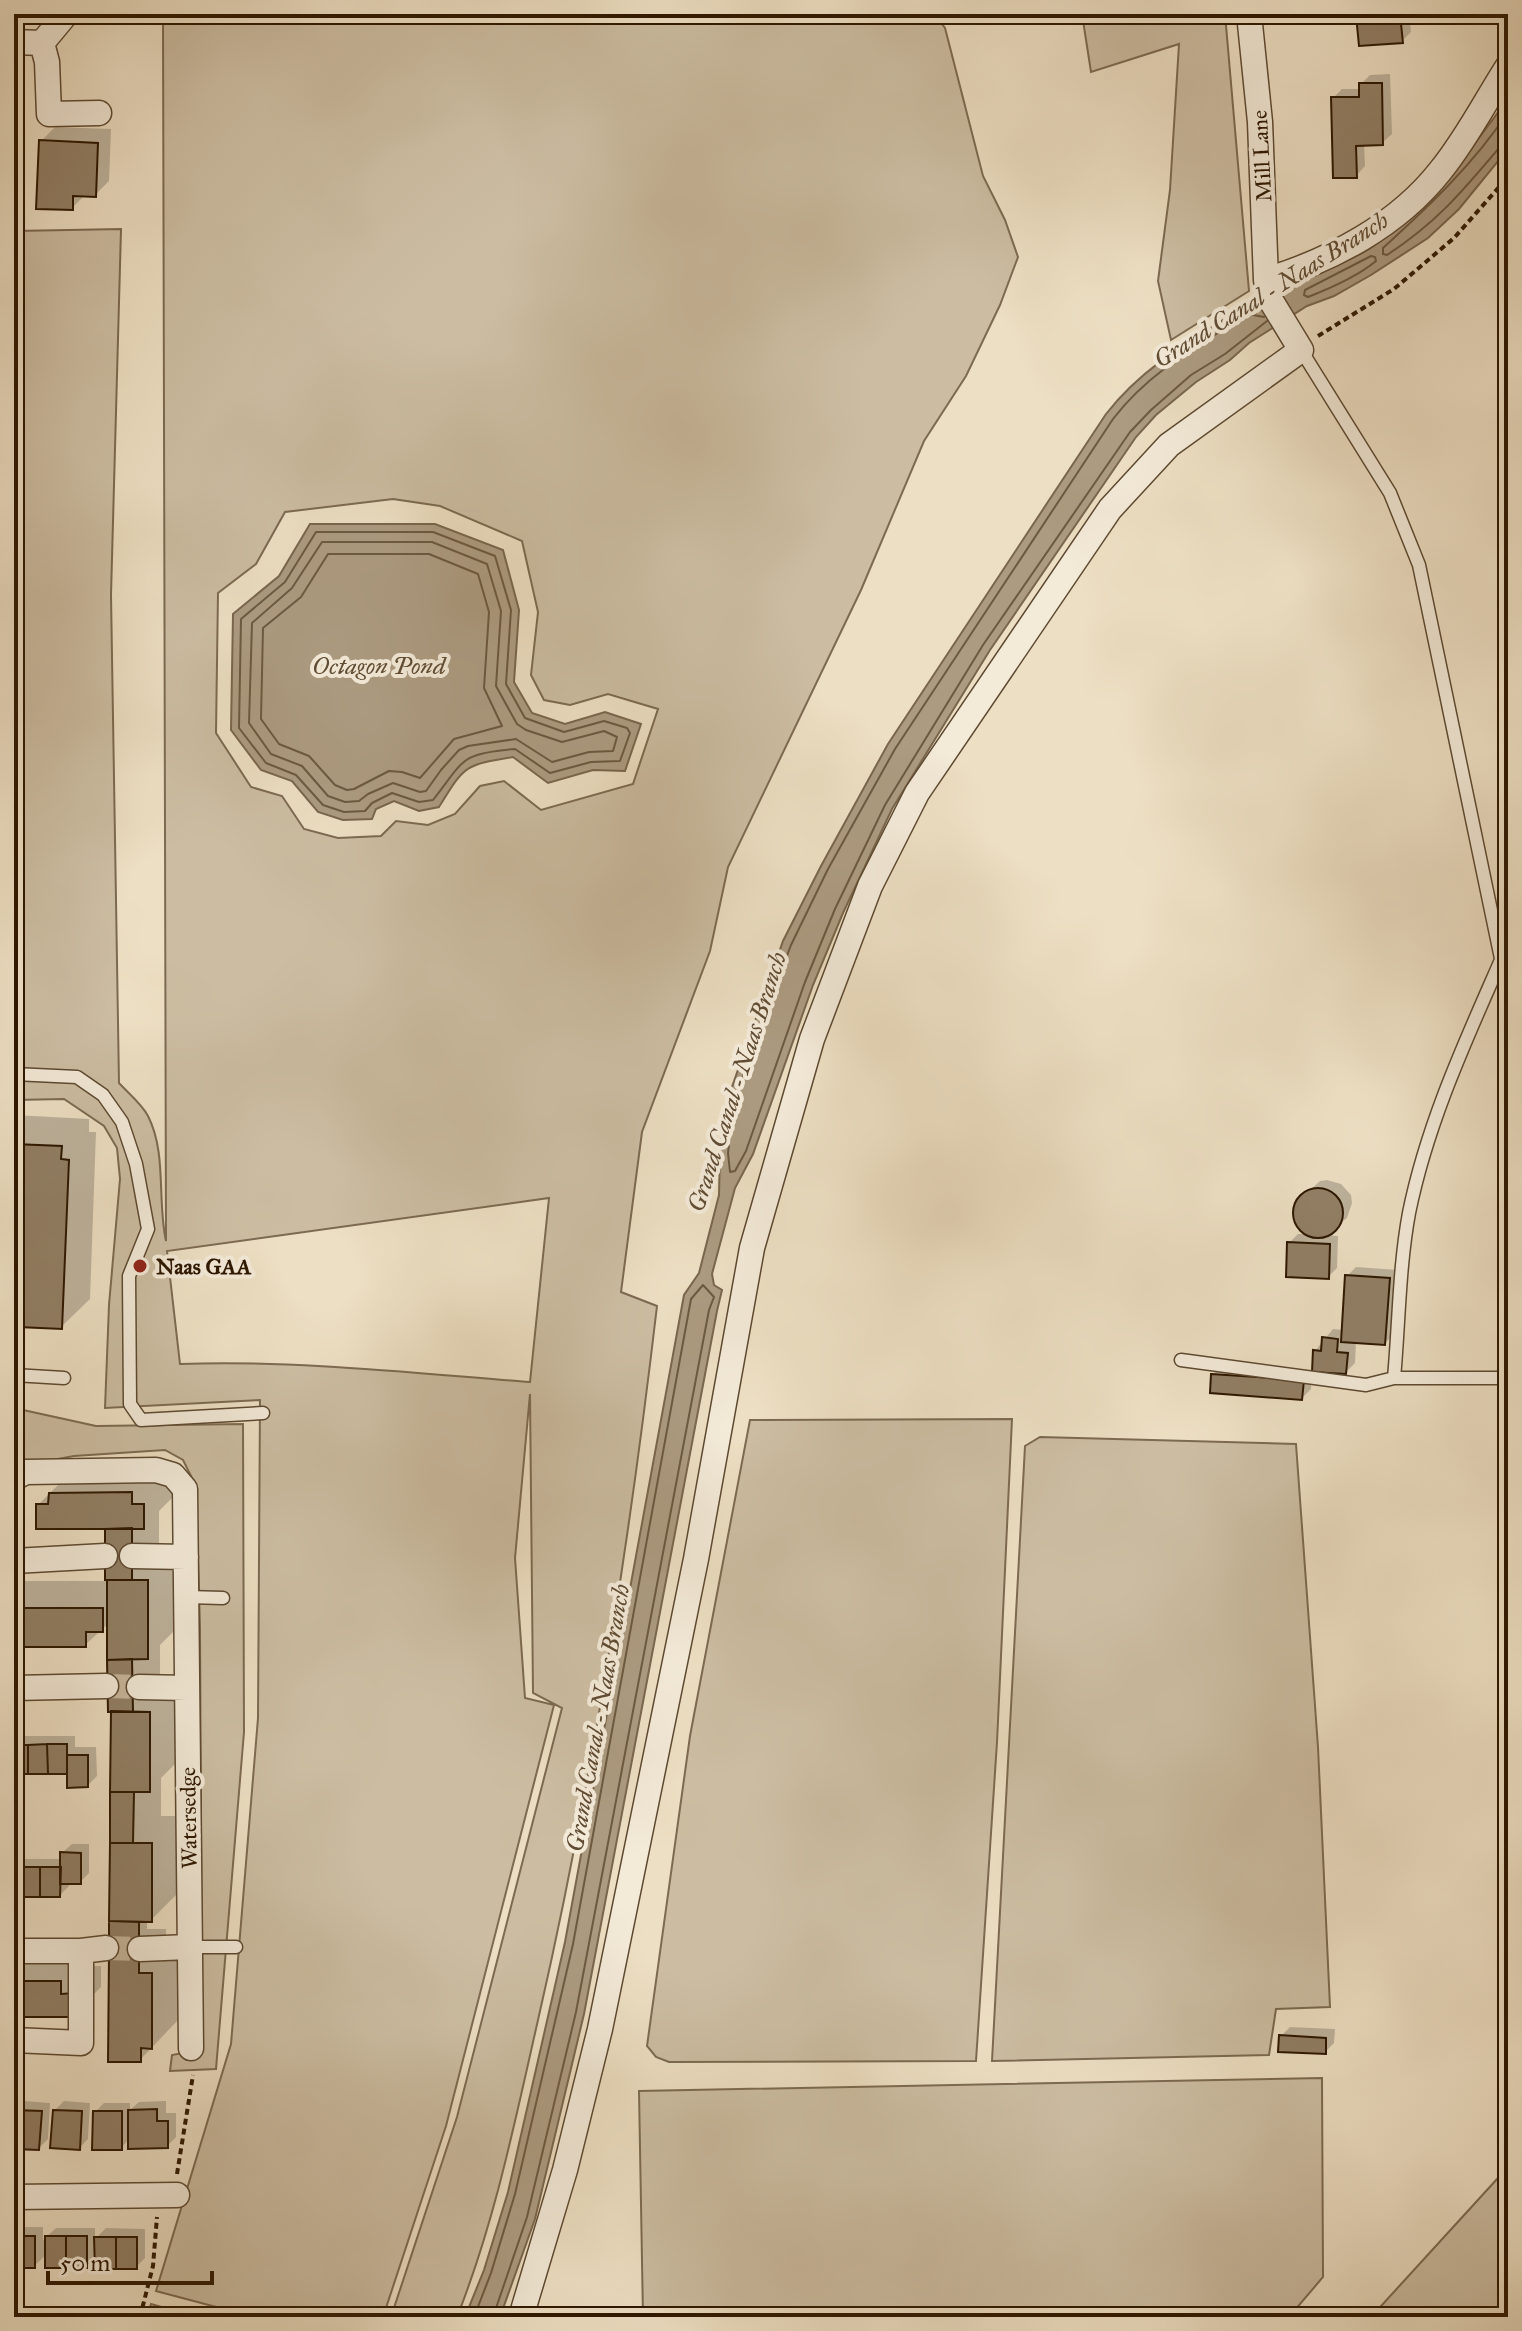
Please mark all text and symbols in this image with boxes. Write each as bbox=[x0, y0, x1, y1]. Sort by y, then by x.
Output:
street label: Mill Lane bbox=[1246, 109, 1277, 203]
water label: Grand Canal - Naas Branch bbox=[1148, 205, 1394, 375]
water label: Octagon Pond bbox=[313, 651, 447, 681]
water label: Grand Canal - Naas Branch bbox=[681, 948, 793, 1216]
place label: Naas GAA bbox=[156, 1253, 251, 1280]
marker: Naas GAA bbox=[131, 1257, 149, 1275]
water label: Grand Canal - Naas Branch bbox=[560, 1581, 636, 1854]
street label: Watersedge bbox=[174, 1767, 203, 1869]
scale bar bbox=[48, 2235, 212, 2285]
text: 50 m bbox=[60, 2248, 110, 2278]

